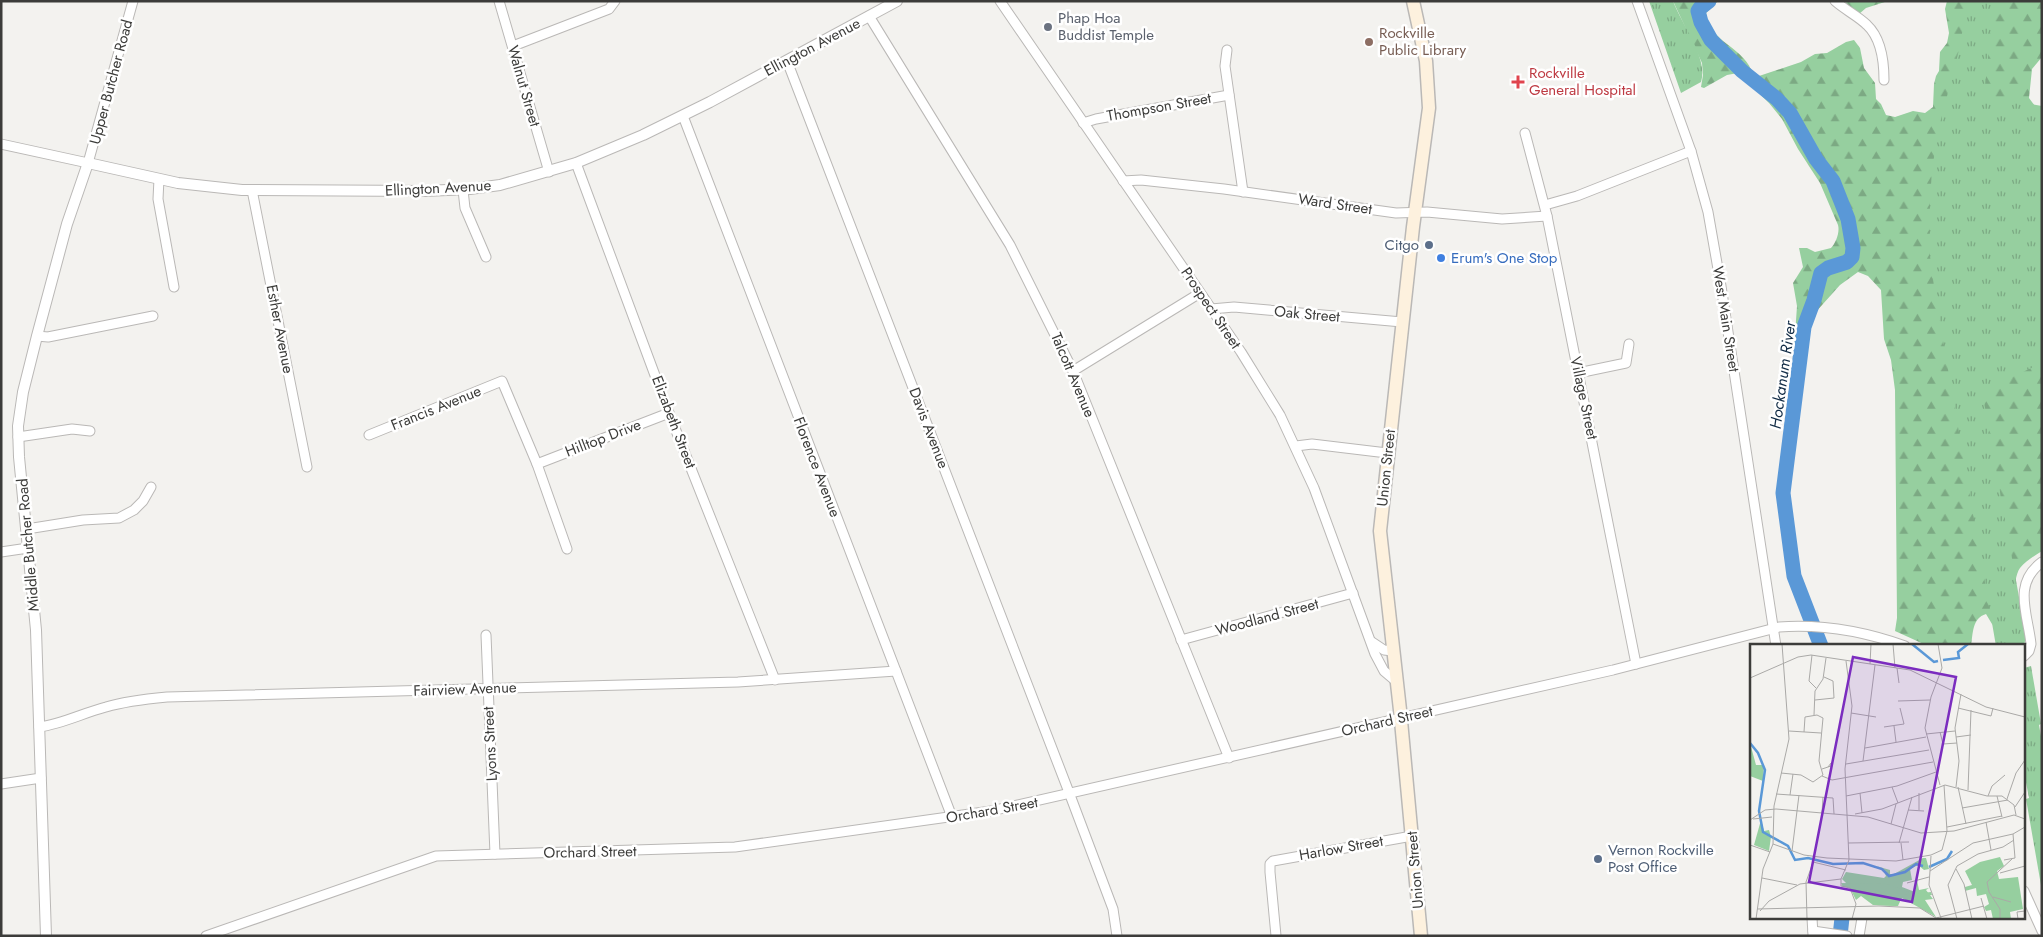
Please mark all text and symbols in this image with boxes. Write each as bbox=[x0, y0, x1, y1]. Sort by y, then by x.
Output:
place label: Phap Hoa Buddist Temple bbox=[1058, 7, 1154, 46]
street label: Ellington Avenue bbox=[760, 12, 864, 82]
street label: Upper Butcher Road bbox=[84, 17, 138, 147]
marker: Phap Hoa Buddist Temple bbox=[1042, 21, 1054, 33]
place label: Rockville Public Library bbox=[1379, 22, 1467, 61]
marker: Rockville Public Library bbox=[1363, 36, 1375, 48]
street label: Walnut Street bbox=[502, 43, 546, 130]
place label: Rockville General Hospital bbox=[1529, 62, 1636, 101]
marker: Rockville General Hospital bbox=[1511, 75, 1525, 89]
street label: Thompson Street bbox=[1105, 87, 1213, 127]
street label: Ellington Avenue bbox=[384, 174, 492, 202]
street label: Ward Street bbox=[1297, 188, 1374, 220]
place label: Citgo bbox=[1384, 234, 1419, 256]
marker: Citgo bbox=[1423, 239, 1435, 251]
place label: Erum's One Stop bbox=[1451, 247, 1558, 269]
marker: Erum's One Stop bbox=[1435, 252, 1447, 264]
street label: Prospect Street bbox=[1175, 263, 1247, 354]
street label: West Main Street bbox=[1707, 264, 1745, 374]
street label: Esther Avenue bbox=[261, 283, 299, 375]
street label: Oak Street bbox=[1273, 300, 1341, 328]
water label: Hockanum River bbox=[1764, 318, 1802, 430]
street label: Talcott Avenue bbox=[1045, 329, 1101, 421]
street label: Village Street bbox=[1564, 354, 1604, 442]
street label: Elizabeth Street bbox=[646, 372, 702, 472]
street label: Francis Avenue bbox=[387, 380, 485, 436]
street label: Davis Avenue bbox=[903, 384, 955, 472]
street label: Hilltop Drive bbox=[562, 413, 644, 463]
street label: Florence Avenue bbox=[788, 414, 846, 521]
street label: Union Street bbox=[1371, 428, 1401, 508]
street label: Middle Butcher Road bbox=[11, 478, 45, 612]
street label: Woodland Street bbox=[1213, 593, 1321, 641]
inset map bbox=[1750, 644, 2026, 920]
street label: Fairview Avenue bbox=[413, 676, 517, 702]
street label: Orchard Street bbox=[1339, 700, 1435, 742]
street label: Lyons Street bbox=[477, 706, 503, 782]
street label: Orchard Street bbox=[944, 791, 1040, 829]
street label: Harlow Street bbox=[1297, 830, 1385, 866]
street label: Union Street bbox=[1401, 830, 1429, 910]
place label: Vernon Rockville Post Office bbox=[1608, 839, 1714, 878]
street label: Orchard Street bbox=[543, 840, 637, 864]
marker: Vernon Rockville Post Office bbox=[1592, 853, 1604, 865]

